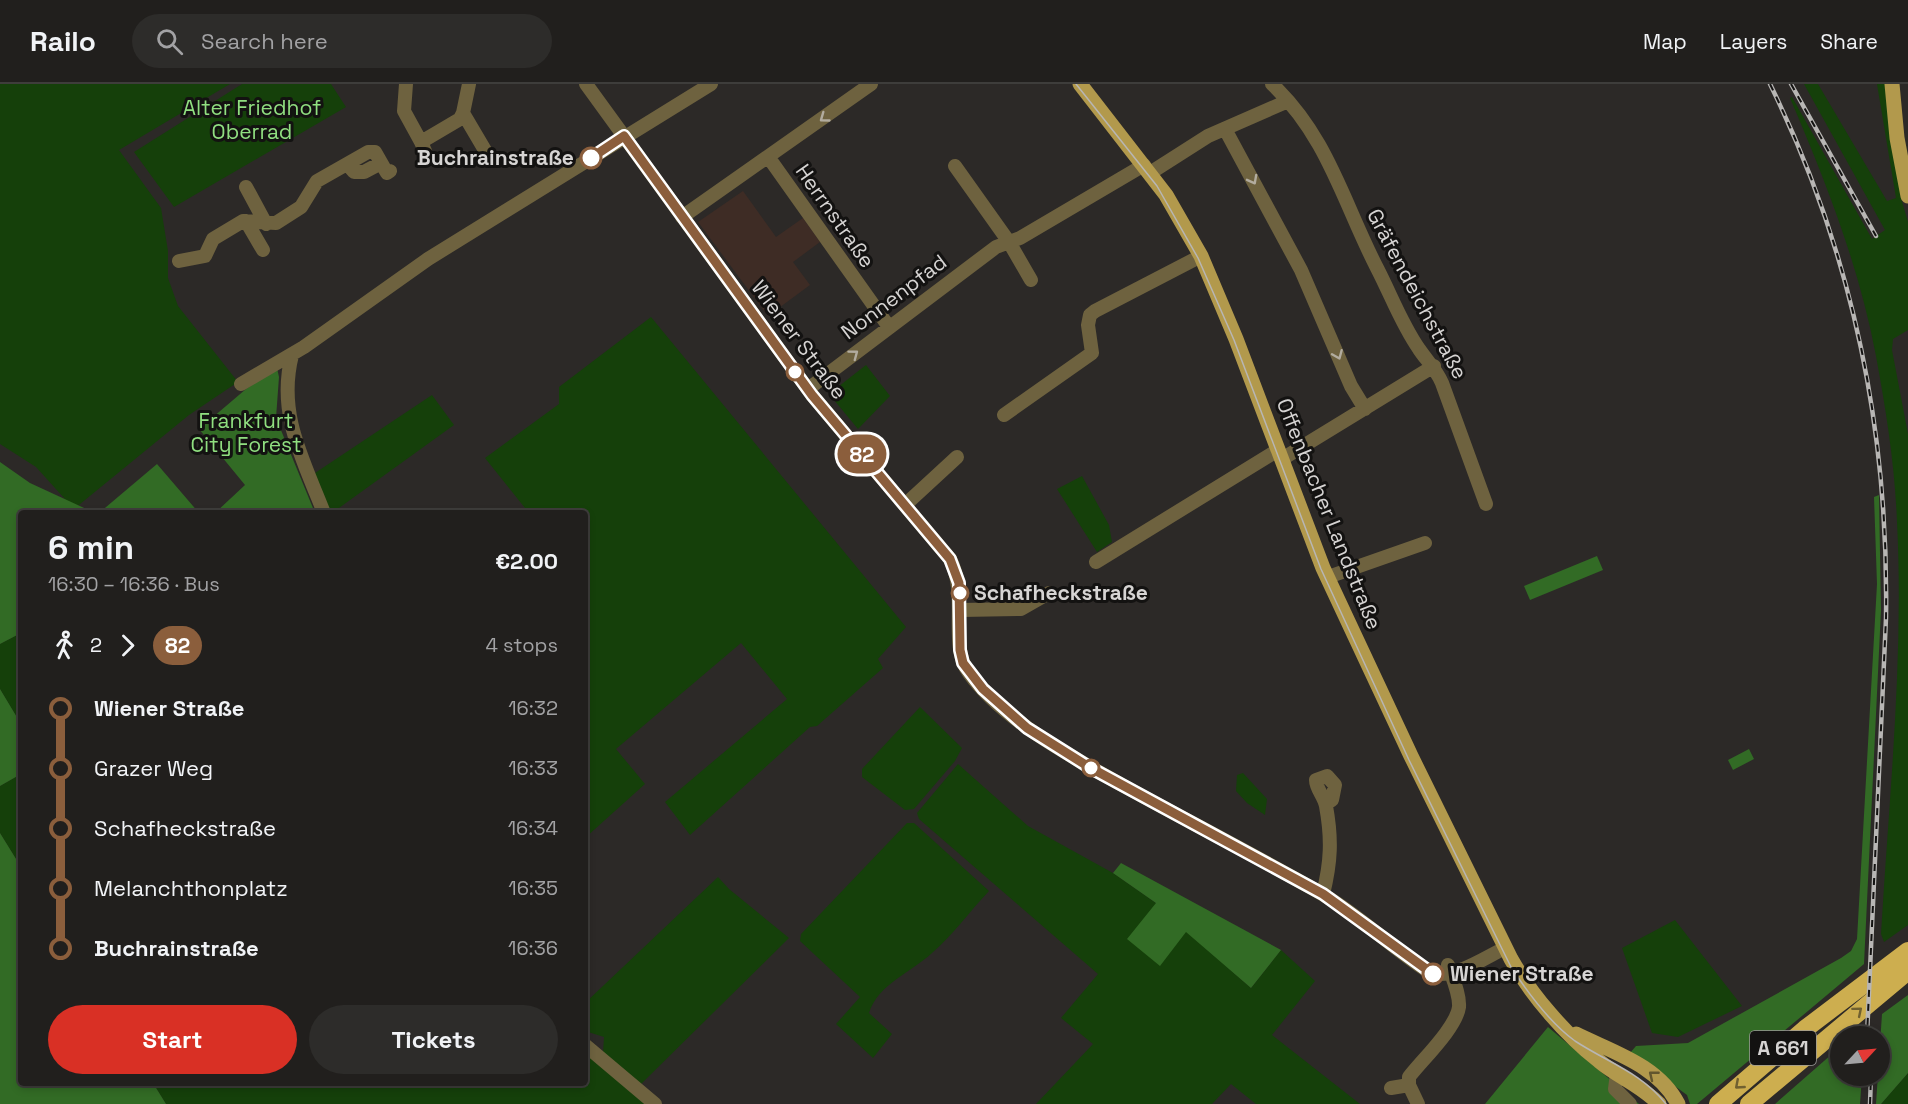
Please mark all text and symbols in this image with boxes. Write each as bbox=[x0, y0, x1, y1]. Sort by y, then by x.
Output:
search box bbox=[132, 14, 552, 68]
text: Railo bbox=[30, 23, 96, 59]
icon: search bbox=[153, 25, 186, 58]
text: Search here bbox=[201, 27, 328, 55]
text: Map bbox=[1643, 28, 1687, 55]
text: Layers bbox=[1720, 28, 1787, 55]
text: Share bbox=[1820, 28, 1878, 55]
park label: Alter Friedhof Oberrad bbox=[183, 94, 321, 145]
one-way arrow bbox=[819, 111, 830, 122]
place label: Buchrainstraße bbox=[417, 144, 574, 171]
marker: Buchrainstraße bbox=[580, 147, 602, 169]
street label: Herrnstraße bbox=[790, 159, 881, 273]
one-way arrow bbox=[1246, 174, 1257, 184]
street label: Gräfendeichstraße bbox=[1361, 204, 1474, 384]
street label: Nonnenpfad bbox=[835, 248, 952, 345]
street label: Wiener Straße bbox=[746, 275, 853, 405]
one-way arrow bbox=[1331, 349, 1343, 360]
one-way arrow bbox=[848, 350, 859, 361]
unlabelled marker bbox=[786, 363, 804, 381]
street label: Offenbacher Landstraße bbox=[1271, 394, 1388, 633]
park label: Frankfurt City Forest bbox=[190, 407, 302, 458]
line badge: 82 bbox=[835, 434, 889, 473]
text: 82 bbox=[849, 441, 875, 468]
text: 6 min bbox=[48, 527, 134, 569]
text: €2.00 bbox=[495, 547, 558, 575]
text: 16:30 – 16:36 · Bus bbox=[48, 571, 220, 597]
place label: Schafheckstraße bbox=[974, 579, 1148, 606]
marker: Schafheckstraße bbox=[951, 584, 969, 602]
icon: walk bbox=[48, 629, 81, 662]
icon: forward bbox=[111, 629, 144, 662]
text: 2 bbox=[90, 632, 102, 658]
text: 82 bbox=[165, 632, 190, 659]
text: 4 stops bbox=[485, 632, 558, 658]
text: Wiener Straße bbox=[94, 694, 244, 722]
text: 16:32 bbox=[508, 695, 558, 721]
text: Grazer Weg bbox=[94, 754, 213, 782]
text: 16:33 bbox=[508, 755, 558, 781]
unlabelled marker bbox=[1082, 759, 1100, 777]
text: Schafheckstraße bbox=[94, 814, 276, 842]
text: 16:34 bbox=[508, 815, 558, 841]
text: Melanchthonplatz bbox=[94, 874, 288, 902]
text: 16:35 bbox=[508, 875, 558, 901]
text: Buchrainstraße bbox=[94, 934, 259, 962]
text: 16:36 bbox=[508, 935, 558, 961]
place label: Wiener Straße bbox=[1450, 960, 1594, 987]
marker: Wiener Straße bbox=[1422, 963, 1444, 985]
button: Start bbox=[48, 1005, 297, 1074]
button: Tickets bbox=[309, 1005, 558, 1074]
one-way arrow bbox=[1851, 1008, 1862, 1019]
north arrow bbox=[1830, 1026, 1890, 1086]
map controls bbox=[1830, 1026, 1890, 1086]
road number: A 661 bbox=[1750, 1031, 1816, 1065]
one-way arrow bbox=[1649, 1071, 1660, 1082]
one-way arrow bbox=[1735, 1078, 1746, 1089]

